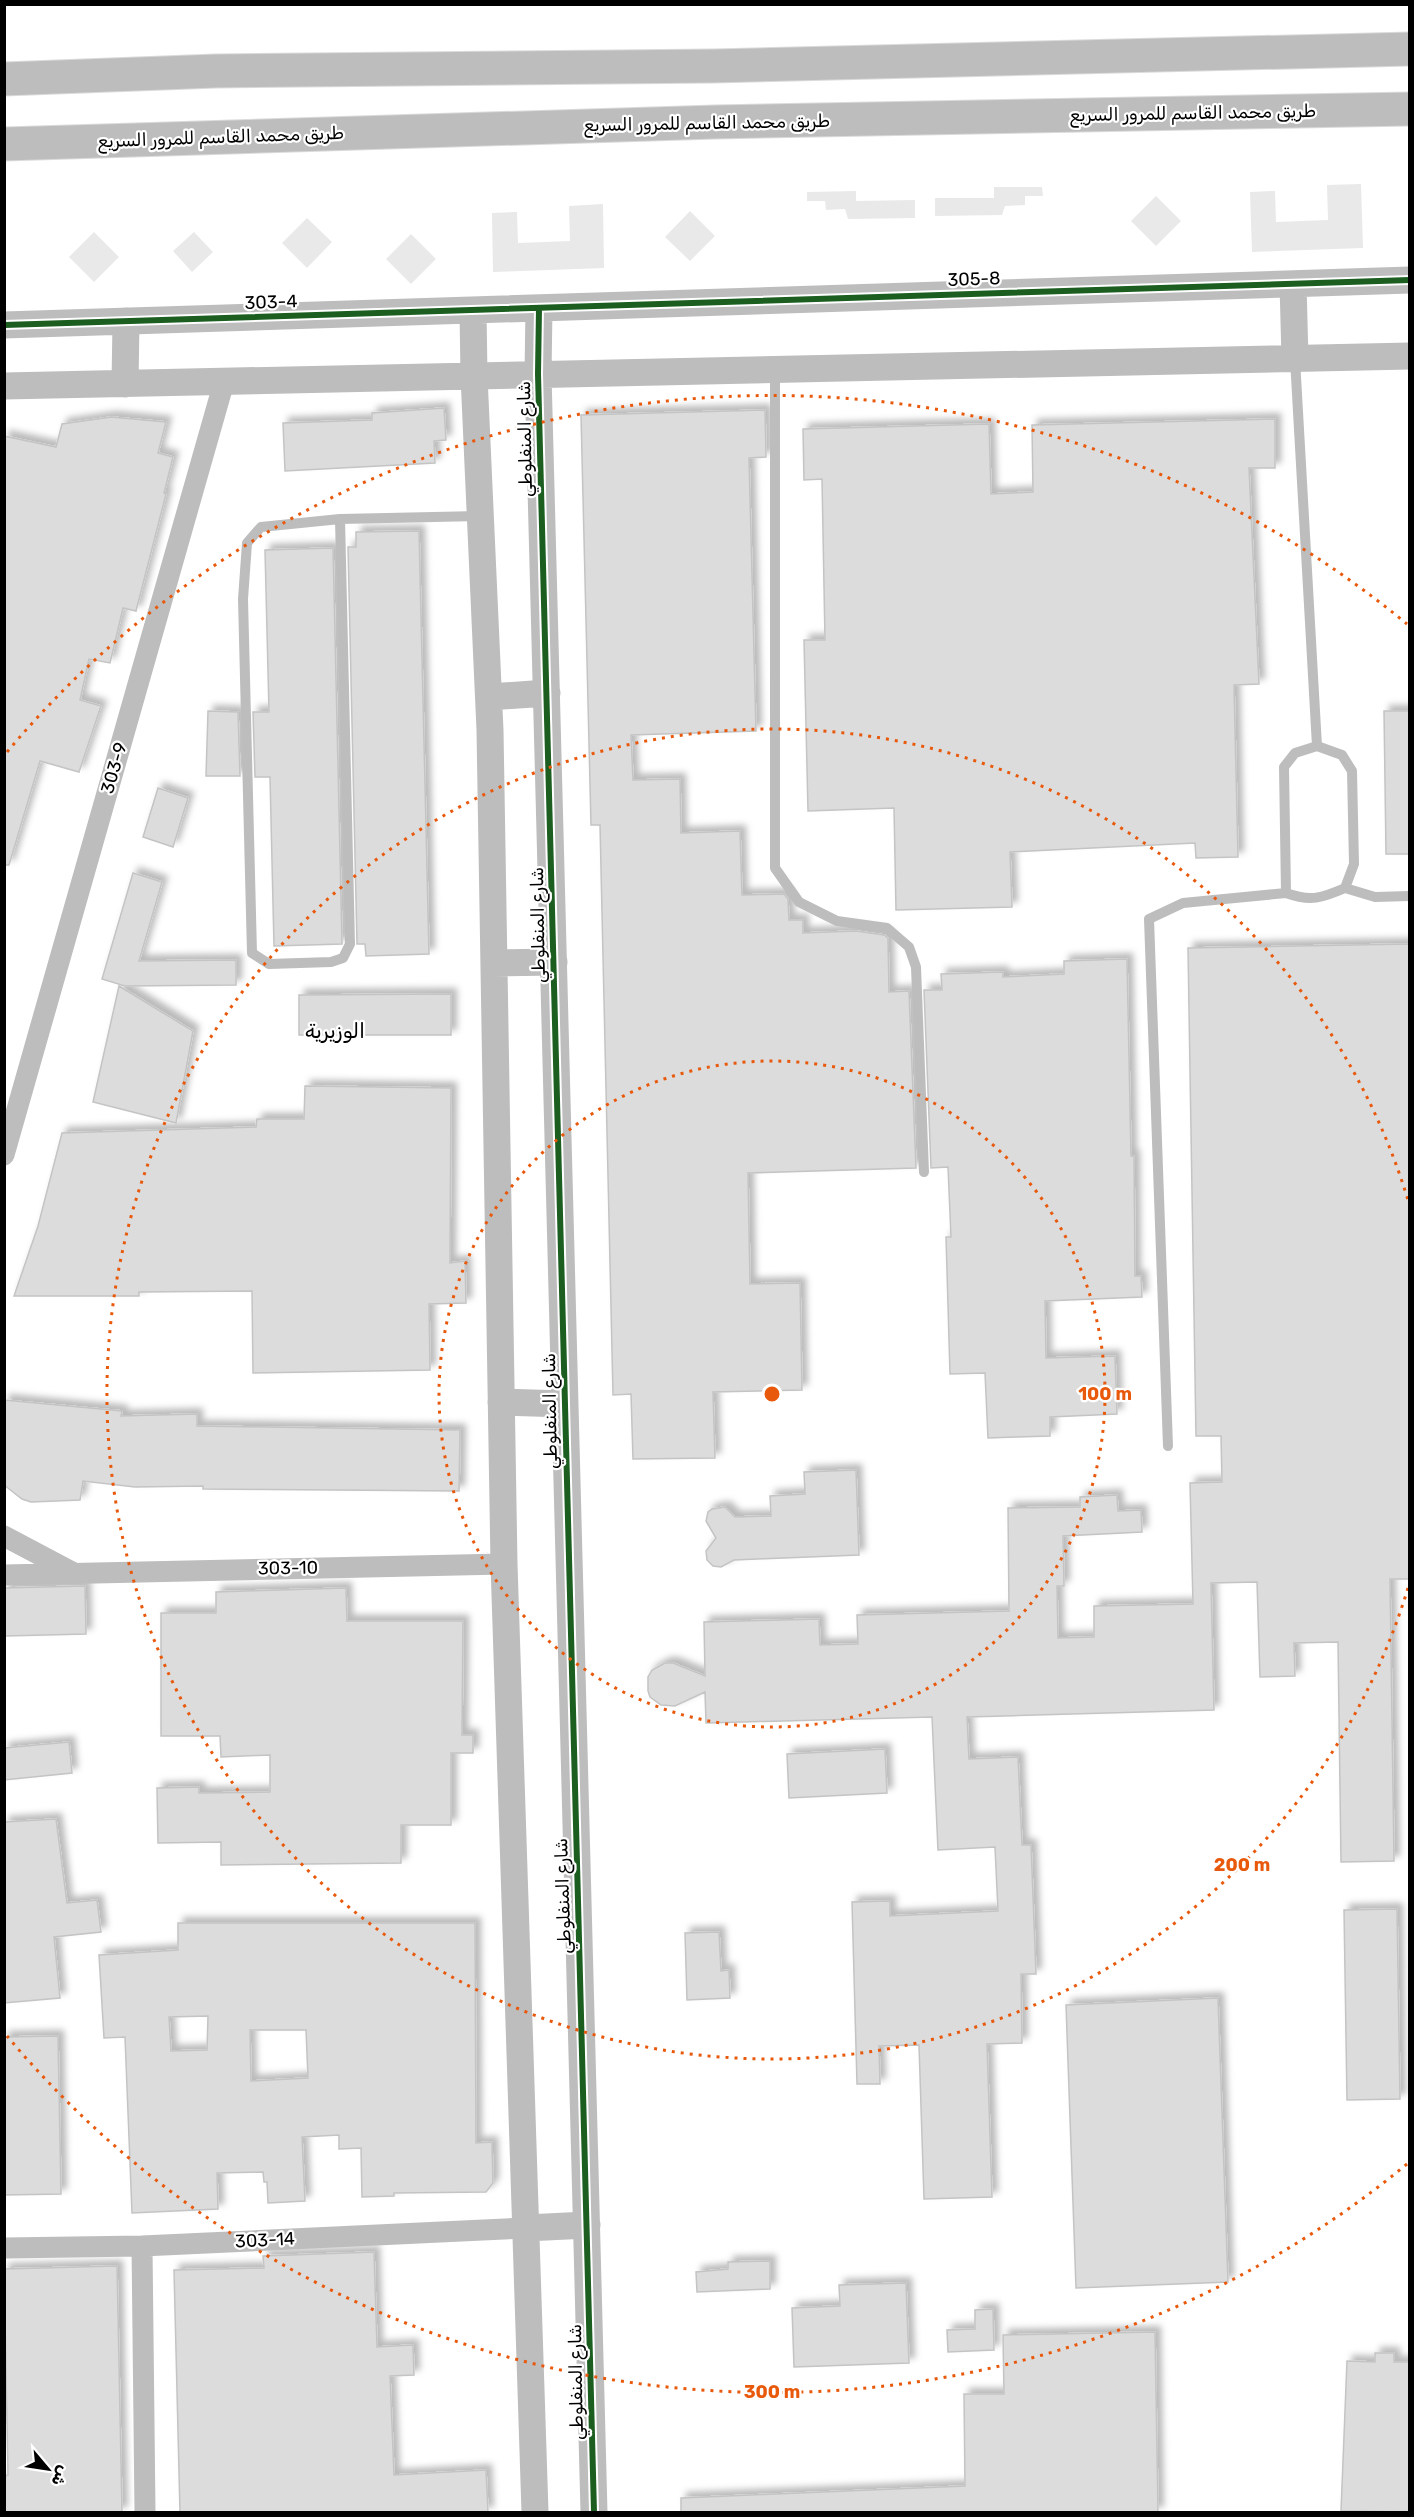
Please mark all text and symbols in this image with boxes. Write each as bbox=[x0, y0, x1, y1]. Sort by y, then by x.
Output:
street label: طريق محمد القاسم للمرور السريع bbox=[1070, 100, 1316, 128]
street label: طريق محمد القاسم للمرور السريع bbox=[584, 110, 830, 138]
street label: طريق محمد القاسم للمرور السريع bbox=[98, 122, 344, 154]
street label: 305-8 bbox=[947, 267, 1001, 291]
street label: 303-4 bbox=[244, 290, 298, 314]
street label: شارع المنفلوطي bbox=[513, 381, 539, 497]
street label: 303-9 bbox=[96, 740, 132, 796]
street label: شارع المنفلوطي bbox=[526, 867, 552, 983]
district label: الوزيرية bbox=[305, 1018, 365, 1043]
street label: شارع المنفلوطي bbox=[538, 1353, 564, 1469]
text: 100 m bbox=[1078, 1383, 1132, 1405]
centre of rings bbox=[762, 1384, 782, 1404]
street label: 303-10 bbox=[258, 1556, 318, 1580]
street label: شارع المنفلوطي bbox=[550, 1838, 578, 1954]
text: 200 m bbox=[1214, 1854, 1270, 1876]
street label: 303-14 bbox=[234, 2227, 296, 2253]
street label: شارع المنفلوطي bbox=[564, 2324, 590, 2440]
text: 300 m bbox=[744, 2381, 800, 2403]
north arrow bbox=[18, 2439, 78, 2499]
text: ش bbox=[47, 2463, 74, 2490]

